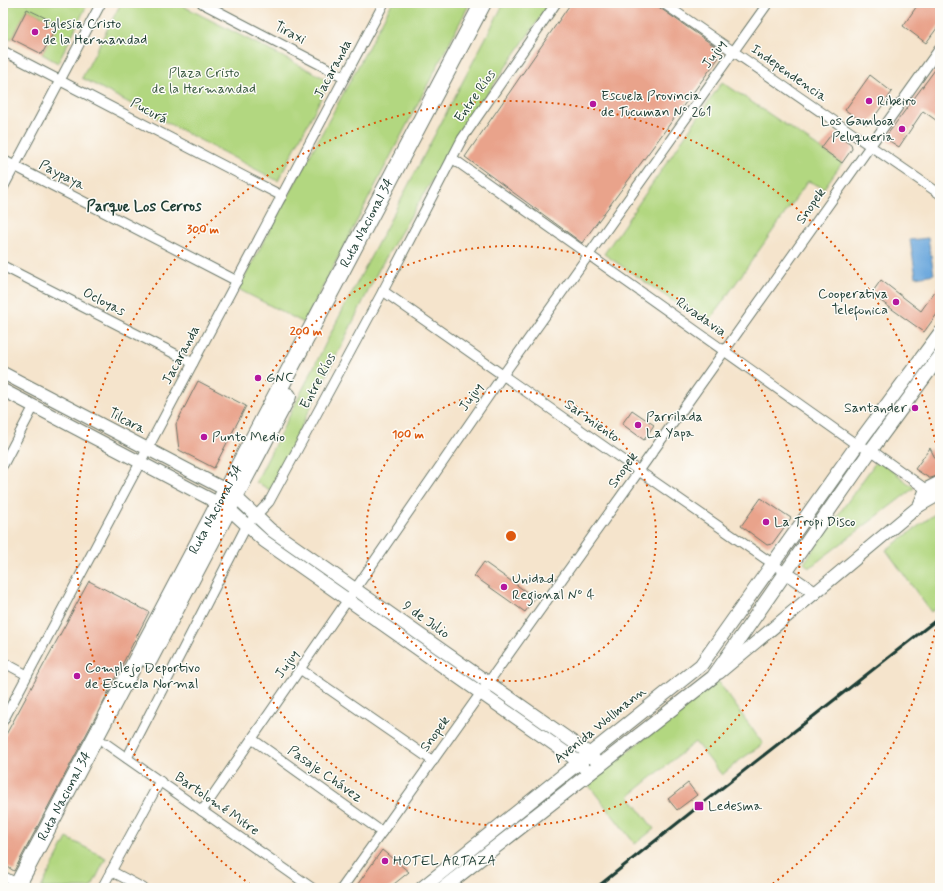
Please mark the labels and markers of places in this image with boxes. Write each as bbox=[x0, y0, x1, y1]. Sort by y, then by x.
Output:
place label: Iglesia Cristo de la Hermandad bbox=[43, 15, 147, 49]
marker: Iglesia Cristo de la Hermandad bbox=[30, 27, 40, 37]
place label: Escuela Provincia de Tucuman Nº 261 bbox=[601, 87, 711, 121]
place label: Ribeiro bbox=[877, 92, 916, 110]
marker: Ribeiro bbox=[864, 96, 874, 106]
marker: Escuela Provincia de Tucuman Nº 261 bbox=[588, 99, 598, 109]
place label: Los Gamboa Peluqueria bbox=[821, 112, 895, 146]
marker: Los Gamboa Peluqueria bbox=[897, 124, 907, 134]
place label: Cooperativa Telefonica bbox=[818, 285, 888, 321]
marker: Cooperativa Telefonica bbox=[891, 297, 901, 307]
place label: GNC bbox=[266, 369, 294, 387]
marker: GNC bbox=[253, 373, 263, 383]
place label: Santander bbox=[844, 399, 907, 417]
marker: Santander bbox=[910, 403, 920, 413]
place label: Parrilada La Yapa bbox=[646, 408, 703, 442]
marker: Parrilada La Yapa bbox=[633, 420, 643, 430]
place label: Punto Medio bbox=[212, 428, 285, 446]
marker: Punto Medio bbox=[199, 432, 209, 442]
place label: La Tropi Disco bbox=[774, 513, 856, 531]
marker: La Tropi Disco bbox=[761, 517, 771, 527]
centre of rings bbox=[504, 529, 518, 543]
place label: Unidad Regional Nº 4 bbox=[512, 570, 595, 606]
marker: Unidad Regional Nº 4 bbox=[499, 582, 509, 592]
place label: Complejo Deportivo de Escuela Normal bbox=[85, 659, 200, 693]
marker: Complejo Deportivo de Escuela Normal bbox=[72, 671, 82, 681]
place label: Ledesma bbox=[708, 797, 763, 815]
marker: Ledesma bbox=[693, 800, 705, 812]
place label: HOTEL ARTAZA bbox=[393, 852, 496, 870]
marker: HOTEL ARTAZA bbox=[380, 856, 390, 866]

